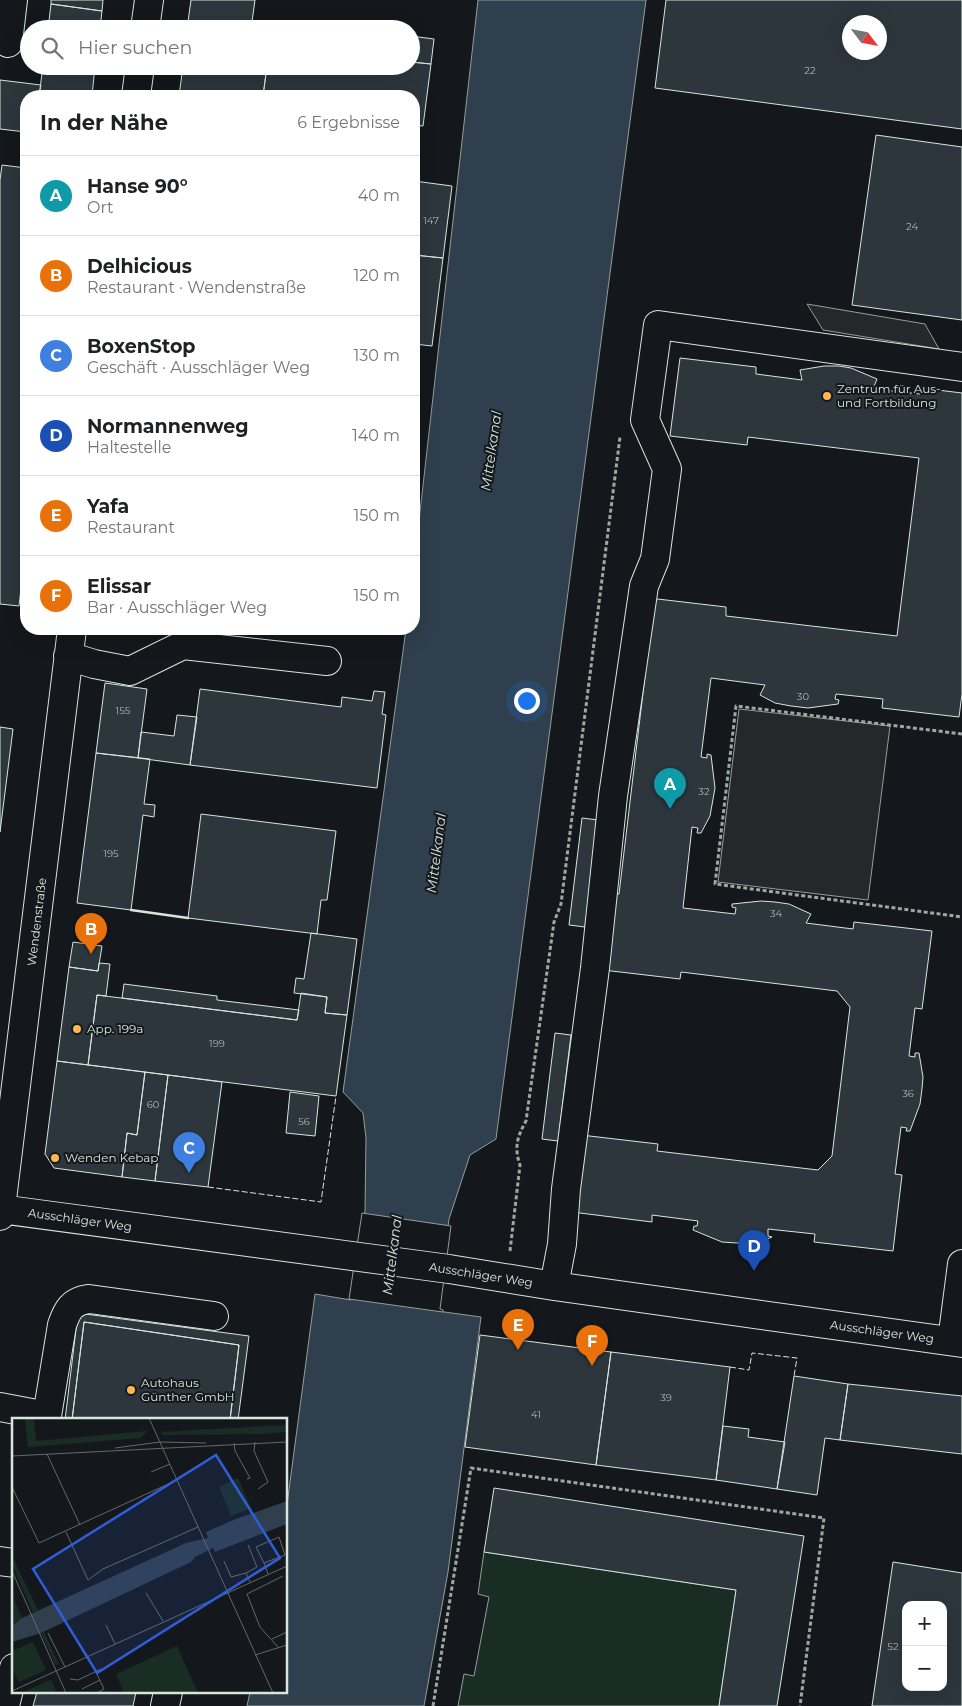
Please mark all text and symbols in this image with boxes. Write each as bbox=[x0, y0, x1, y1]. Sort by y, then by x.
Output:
north arrow bbox=[842, 15, 887, 60]
search box bbox=[20, 20, 420, 75]
icon: search bbox=[38, 34, 66, 62]
text: Hier suchen bbox=[78, 36, 192, 59]
house number: 22 bbox=[804, 64, 816, 77]
text: In der Nähe bbox=[40, 110, 168, 135]
text: 6 Ergebnisse bbox=[297, 113, 400, 132]
text: Hanse 90° bbox=[87, 175, 188, 198]
text: A bbox=[50, 186, 62, 205]
text: 40 m bbox=[358, 186, 400, 205]
text: Ort bbox=[87, 198, 114, 217]
house number: 147 bbox=[423, 214, 439, 227]
house number: 24 bbox=[906, 220, 918, 233]
text: Delhicious bbox=[87, 255, 192, 278]
text: B bbox=[50, 266, 62, 285]
text: 120 m bbox=[353, 266, 400, 285]
text: Restaurant · Wendenstraße bbox=[87, 278, 306, 297]
text: BoxenStop bbox=[87, 335, 195, 358]
text: C bbox=[50, 346, 62, 365]
text: 130 m bbox=[353, 346, 400, 365]
text: Geschäft · Ausschläger Weg bbox=[87, 358, 310, 377]
place label: Zentrum für Aus- und Fortbildung bbox=[837, 381, 941, 410]
marker: Zentrum für Aus- und Fortbildung bbox=[821, 390, 833, 402]
water label: Mittelkanal bbox=[476, 410, 506, 492]
text: Normannenweg bbox=[87, 415, 249, 438]
text: D bbox=[49, 426, 63, 445]
text: 140 m bbox=[352, 426, 400, 445]
text: Haltestelle bbox=[87, 438, 171, 457]
text: Yafa bbox=[87, 495, 129, 518]
text: E bbox=[51, 506, 61, 525]
text: 150 m bbox=[353, 506, 400, 525]
text: Restaurant bbox=[87, 518, 175, 537]
text: Elissar bbox=[87, 575, 151, 598]
text: F bbox=[51, 586, 61, 605]
text: 150 m bbox=[353, 586, 400, 605]
text: Bar · Ausschläger Weg bbox=[87, 598, 267, 617]
your location bbox=[514, 688, 540, 714]
house number: 30 bbox=[797, 690, 810, 703]
house number: 155 bbox=[116, 704, 131, 717]
pin: A bbox=[654, 768, 686, 809]
house number: 32 bbox=[698, 785, 710, 798]
water label: Mittelkanal bbox=[422, 812, 450, 894]
house number: 195 bbox=[103, 847, 119, 860]
street label: Wendenstraße bbox=[24, 877, 49, 967]
house number: 34 bbox=[770, 907, 783, 920]
pin: B bbox=[75, 913, 107, 954]
place label: App. 199a bbox=[87, 1021, 143, 1036]
marker: App. 199a bbox=[71, 1023, 83, 1035]
house number: 199 bbox=[209, 1037, 225, 1050]
house number: 36 bbox=[902, 1087, 914, 1100]
house number: 60 bbox=[147, 1098, 160, 1111]
house number: 56 bbox=[298, 1115, 310, 1128]
pin: C bbox=[173, 1132, 205, 1173]
place label: Wenden Kebap bbox=[65, 1150, 158, 1165]
marker: Wenden Kebap bbox=[49, 1152, 61, 1164]
street label: Ausschläger Weg bbox=[27, 1205, 133, 1234]
water label: Mittelkanal bbox=[378, 1214, 406, 1296]
pin: D bbox=[738, 1230, 770, 1271]
street label: Ausschläger Weg bbox=[428, 1259, 534, 1290]
pin: E bbox=[502, 1309, 534, 1350]
street label: Ausschläger Weg bbox=[829, 1317, 935, 1346]
pin: F bbox=[576, 1325, 608, 1366]
place label: Autohaus Günther GmbH bbox=[141, 1375, 235, 1404]
marker: Autohaus Günther GmbH bbox=[125, 1384, 137, 1396]
house number: 39 bbox=[660, 1391, 672, 1404]
house number: 41 bbox=[531, 1408, 541, 1421]
inset map bbox=[12, 1418, 288, 1694]
map controls bbox=[902, 1601, 947, 1691]
button: + bbox=[902, 1601, 947, 1646]
house number: 52 bbox=[887, 1640, 899, 1653]
button: − bbox=[902, 1646, 947, 1691]

